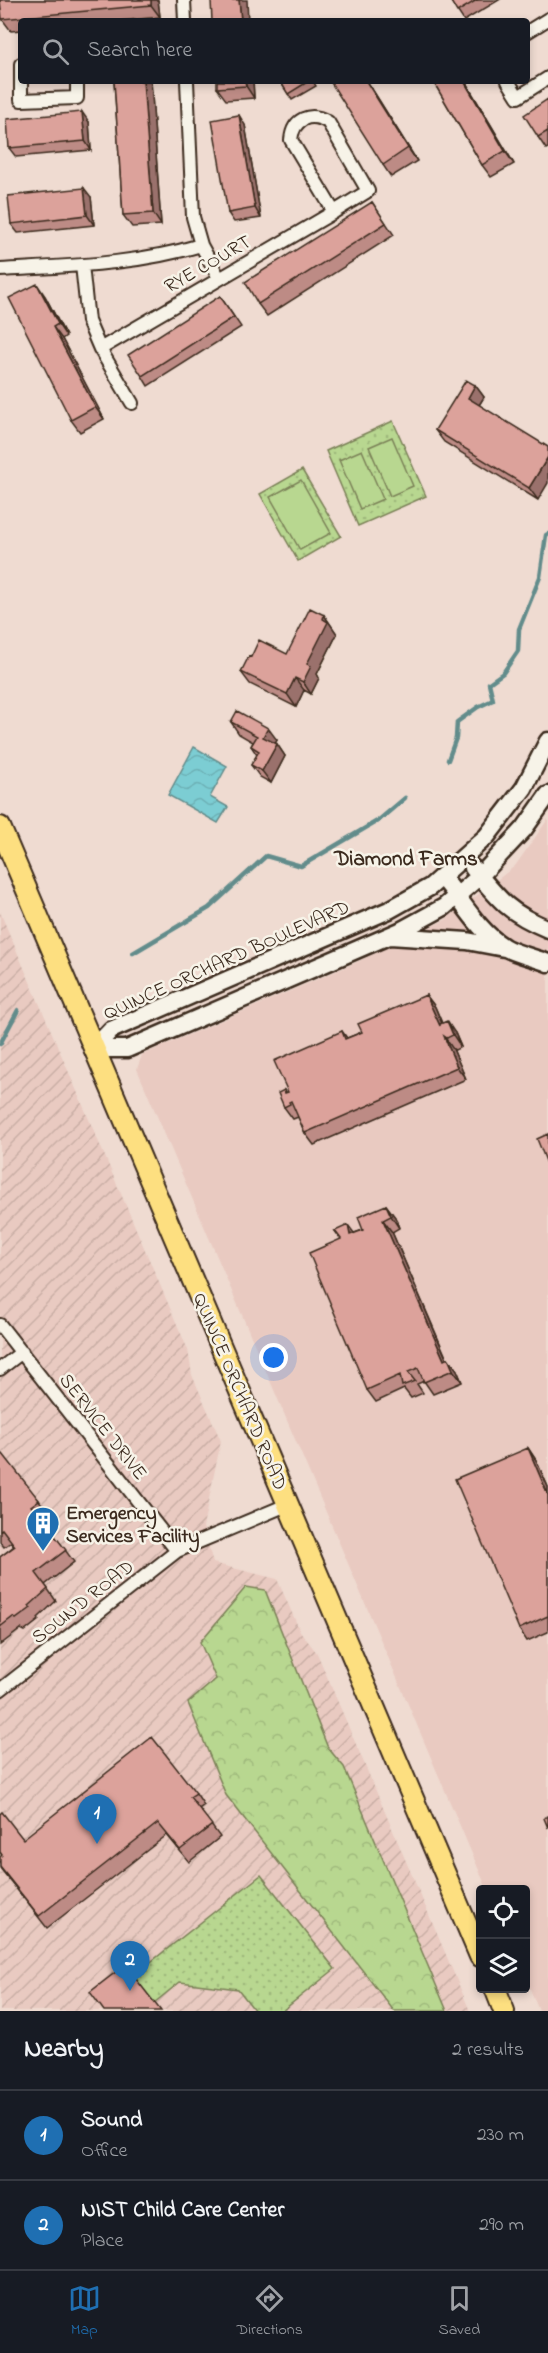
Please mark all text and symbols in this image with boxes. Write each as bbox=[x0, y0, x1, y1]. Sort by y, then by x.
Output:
search box bbox=[18, 18, 530, 84]
icon: search bbox=[39, 35, 72, 68]
text: Search here bbox=[87, 35, 192, 67]
street label: RYE COURT bbox=[159, 229, 257, 302]
district label: Diamond Farms bbox=[333, 845, 478, 875]
street label: QUINCE ORCHARD BOULEVARD bbox=[99, 894, 355, 1029]
street label: QUINCE ORCHARD ROAD bbox=[184, 1289, 293, 1495]
your location bbox=[259, 1343, 288, 1372]
street label: SERVICE DRIVE bbox=[51, 1368, 153, 1487]
place label: Emergency Services Facility bbox=[66, 1500, 199, 1553]
building icon: Emergency Services Facility bbox=[25, 1505, 61, 1552]
street label: SOUND ROAD bbox=[26, 1554, 141, 1652]
pin: 1 bbox=[78, 1794, 116, 1844]
map controls bbox=[476, 1885, 530, 1993]
button: locate bbox=[476, 1885, 530, 1939]
button: layers bbox=[476, 1939, 530, 1993]
pin: 2 bbox=[110, 1942, 150, 1991]
text: Nearby bbox=[24, 2031, 103, 2069]
text: 2 results bbox=[452, 2036, 524, 2065]
text: Sound bbox=[81, 2105, 142, 2137]
text: 1 bbox=[40, 2121, 47, 2150]
text: 230 m bbox=[477, 2121, 524, 2150]
text: Office bbox=[81, 2137, 127, 2166]
text: NIST Child Care Center bbox=[81, 2195, 284, 2227]
text: 2 bbox=[39, 2211, 48, 2240]
text: 290 m bbox=[479, 2211, 524, 2240]
text: Place bbox=[81, 2227, 123, 2256]
tab: Map bbox=[68, 2282, 101, 2342]
tab: Directions bbox=[236, 2282, 303, 2342]
tab: Saved bbox=[438, 2282, 480, 2342]

